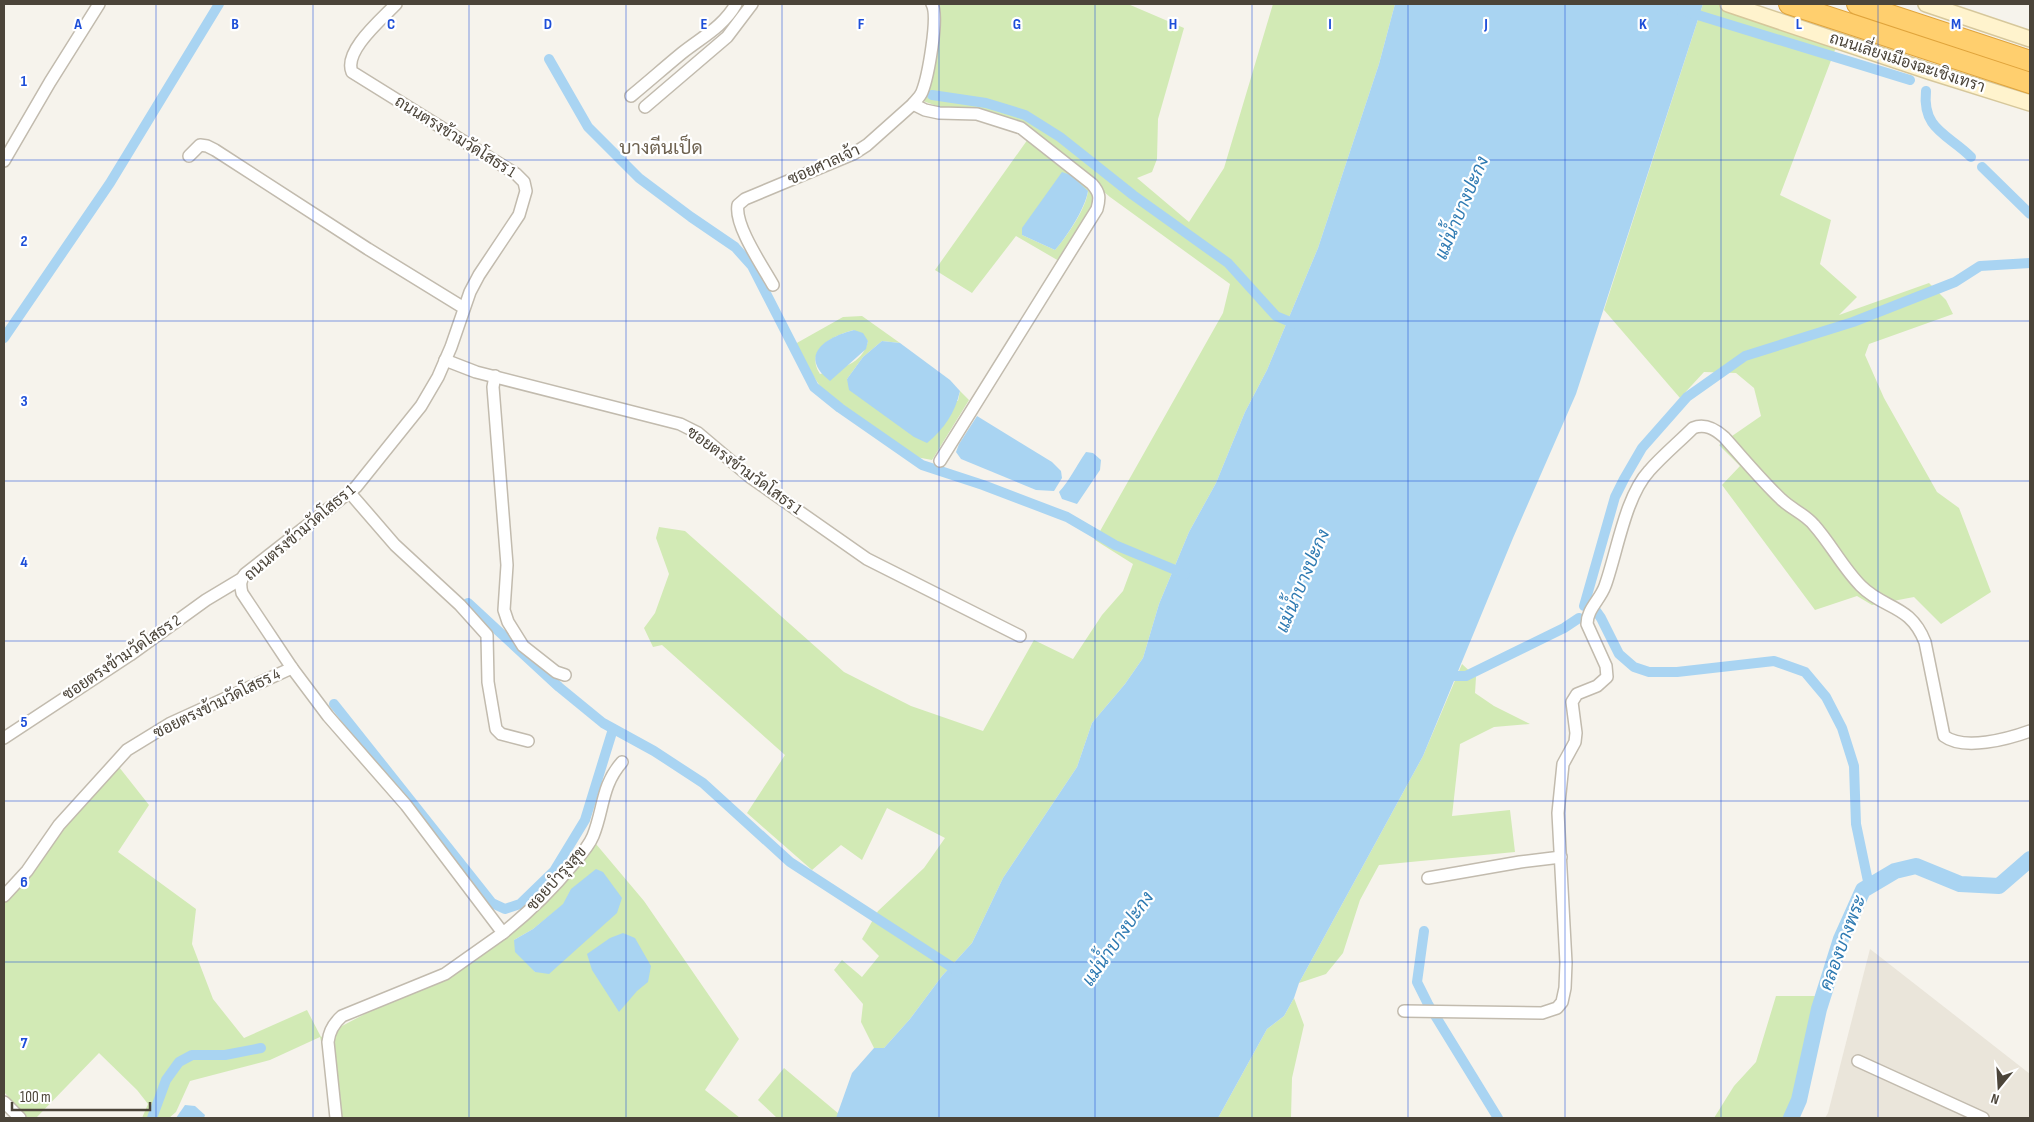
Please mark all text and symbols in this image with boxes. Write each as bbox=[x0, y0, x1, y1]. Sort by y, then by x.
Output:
text: A bbox=[73, 15, 82, 34]
text: B bbox=[231, 15, 239, 34]
text: C bbox=[387, 15, 395, 34]
text: D bbox=[544, 15, 552, 34]
text: E bbox=[701, 15, 708, 34]
text: F bbox=[858, 15, 865, 34]
text: G bbox=[1013, 15, 1021, 34]
text: H bbox=[1169, 15, 1177, 34]
text: I bbox=[1328, 15, 1332, 34]
text: J bbox=[1483, 15, 1488, 34]
text: K bbox=[1639, 15, 1647, 34]
text: L bbox=[1796, 15, 1803, 34]
text: M bbox=[1951, 15, 1961, 34]
street label: ถนนเลี่ยงเมืองฉะเชิงเทรา bbox=[1827, 23, 1989, 97]
text: 1 bbox=[21, 72, 28, 91]
street label: ถนนตรงข้ามวัดโสธร 1 bbox=[391, 90, 521, 182]
district label: บางตีนเป็ด bbox=[619, 134, 703, 160]
street label: ซอยศาลเจ้า bbox=[784, 139, 863, 189]
water label: แม่น้ำบางปะกง bbox=[1425, 151, 1493, 263]
text: 2 bbox=[20, 232, 28, 251]
text: 3 bbox=[20, 392, 28, 411]
street label: ซอยตรงข้ามวัดโสธร 1 bbox=[683, 420, 807, 519]
street label: ถนนตรงข้ามวัดโสธร 1 bbox=[239, 478, 360, 585]
water label: แม่น้ำบางปะกง bbox=[1266, 524, 1334, 636]
text: 4 bbox=[20, 553, 28, 572]
street label: ซอยตรงข้ามวัดโสธร 2 bbox=[57, 609, 185, 705]
street label: ซอยตรงข้ามวัดโสธร 4 bbox=[149, 662, 284, 743]
text: 5 bbox=[20, 713, 28, 732]
street label: ซอยบำรุงสุข bbox=[522, 842, 592, 916]
text: 6 bbox=[20, 873, 28, 892]
water label: แม่น้ำบางปะกง bbox=[1073, 884, 1158, 990]
water label: คลองบางพระ bbox=[1815, 892, 1871, 993]
text: 7 bbox=[21, 1034, 28, 1053]
north arrow bbox=[1974, 1062, 2024, 1112]
scale bar bbox=[12, 1080, 150, 1112]
text: 100 m bbox=[20, 1088, 51, 1107]
text: N bbox=[1989, 1090, 2001, 1108]

